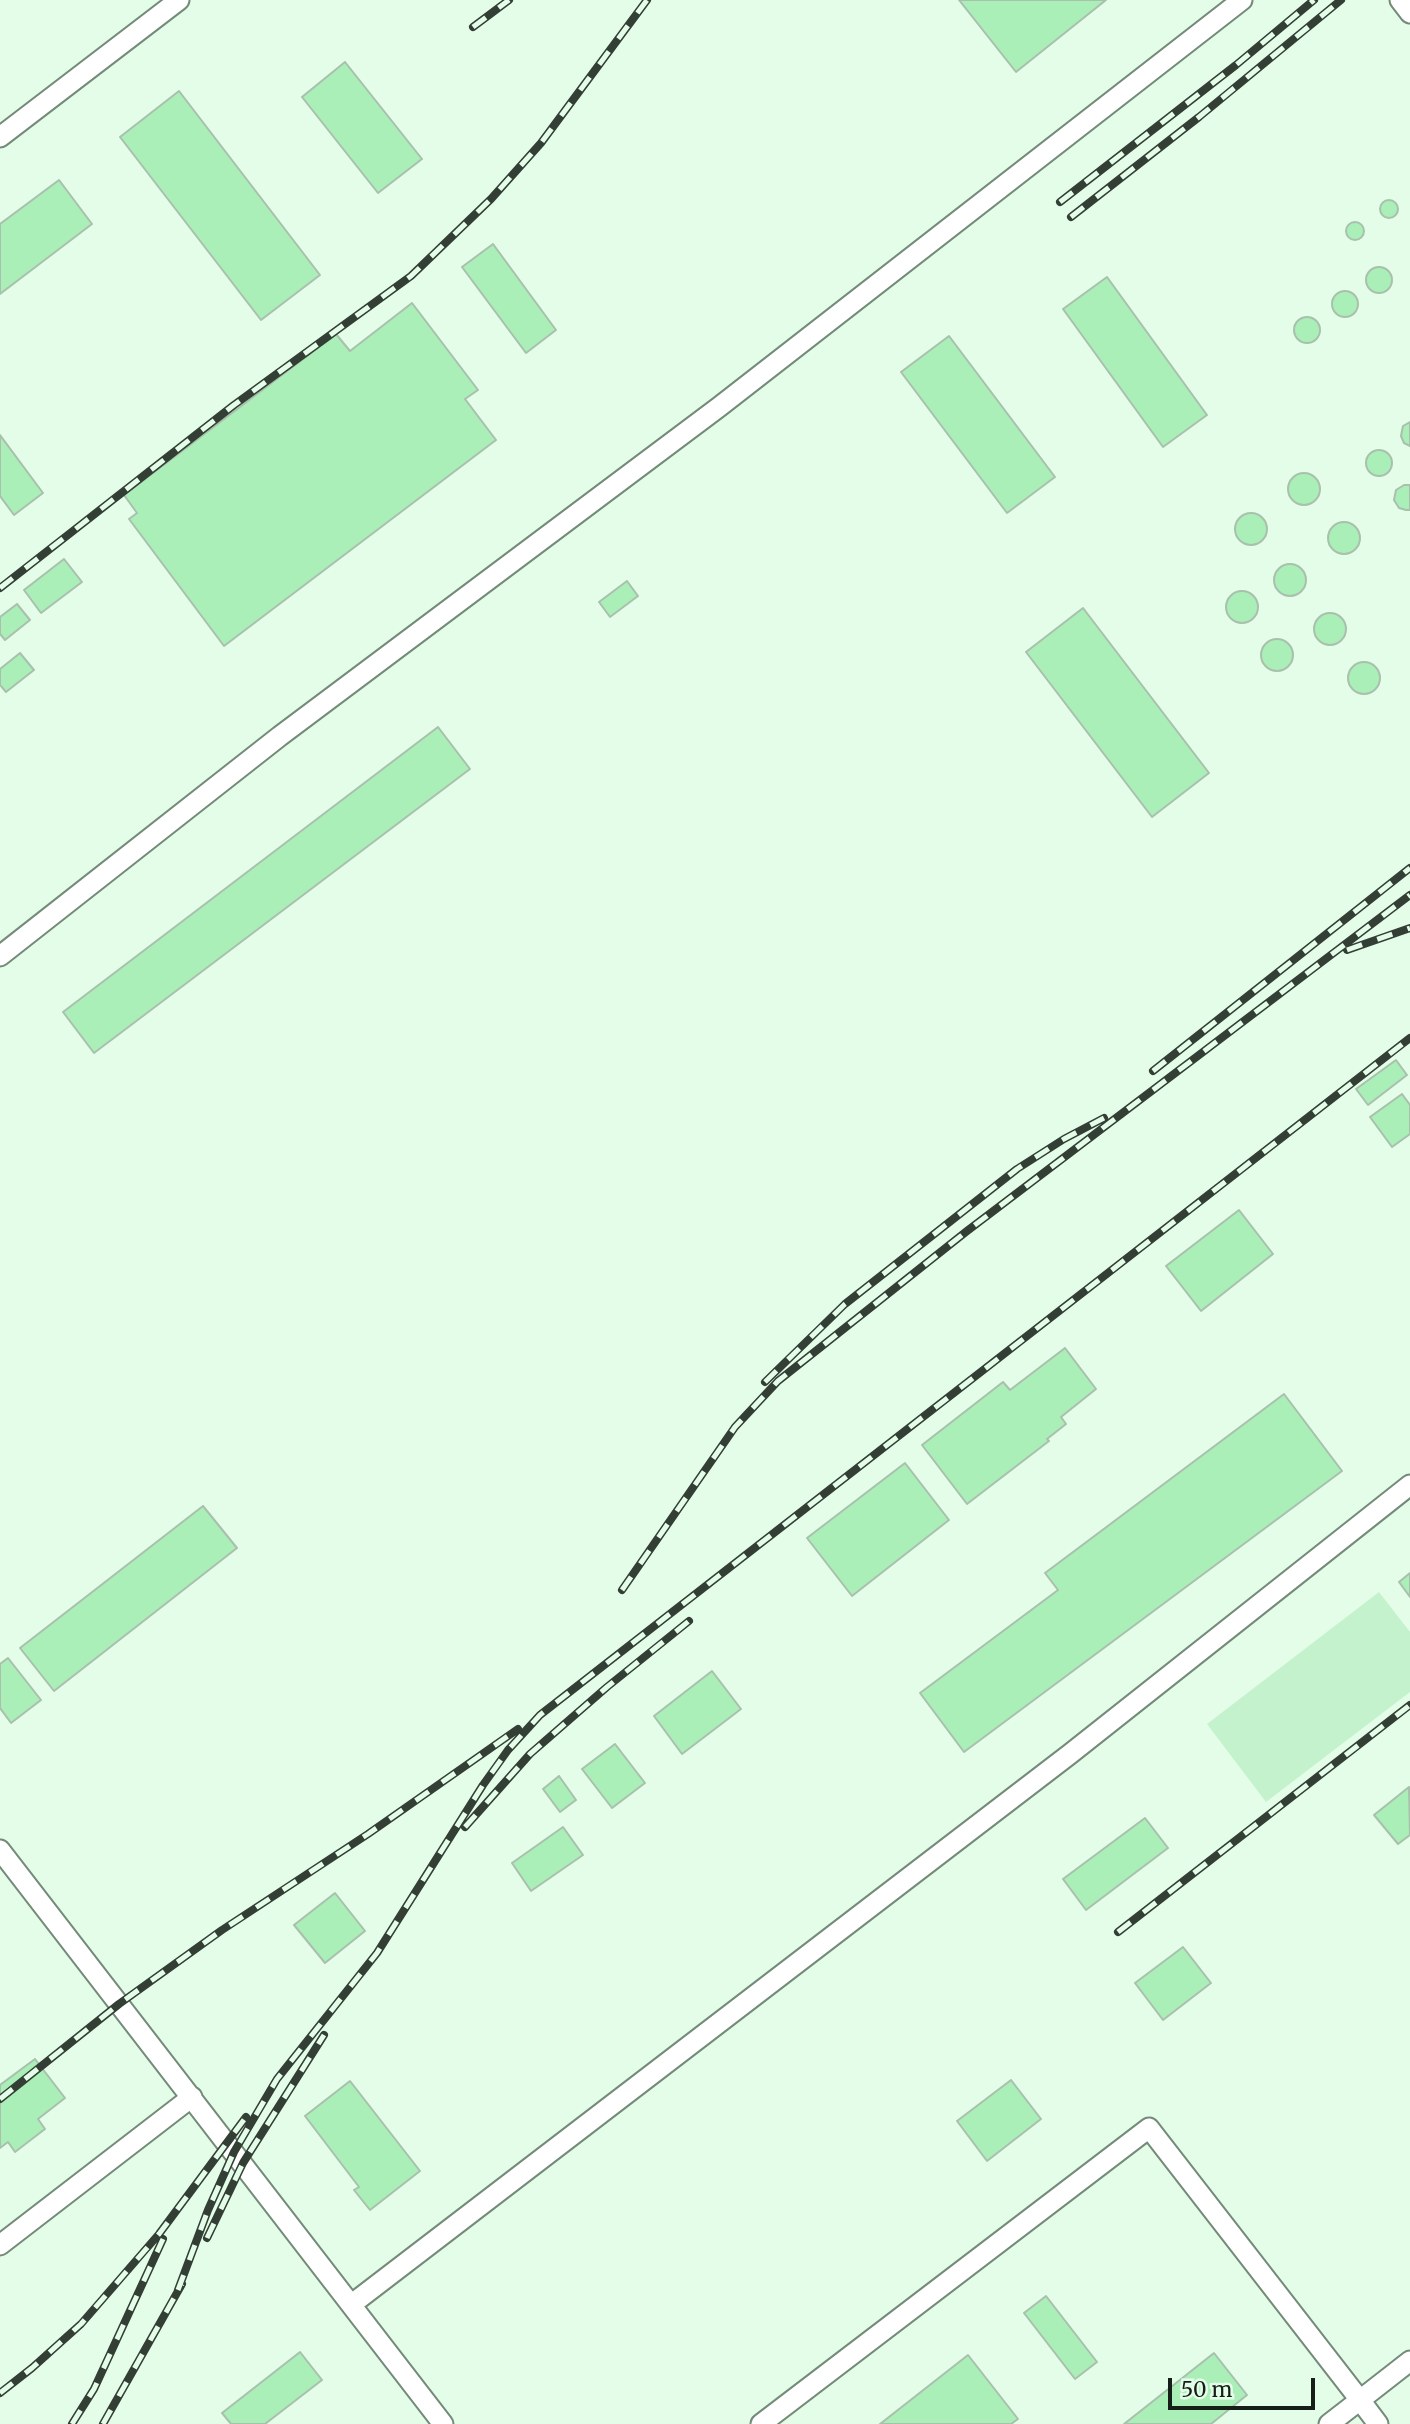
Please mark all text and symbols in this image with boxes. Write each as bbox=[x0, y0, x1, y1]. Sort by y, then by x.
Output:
scale bar bbox=[1172, 2364, 1319, 2408]
text: 50 m bbox=[1181, 2376, 1232, 2403]

